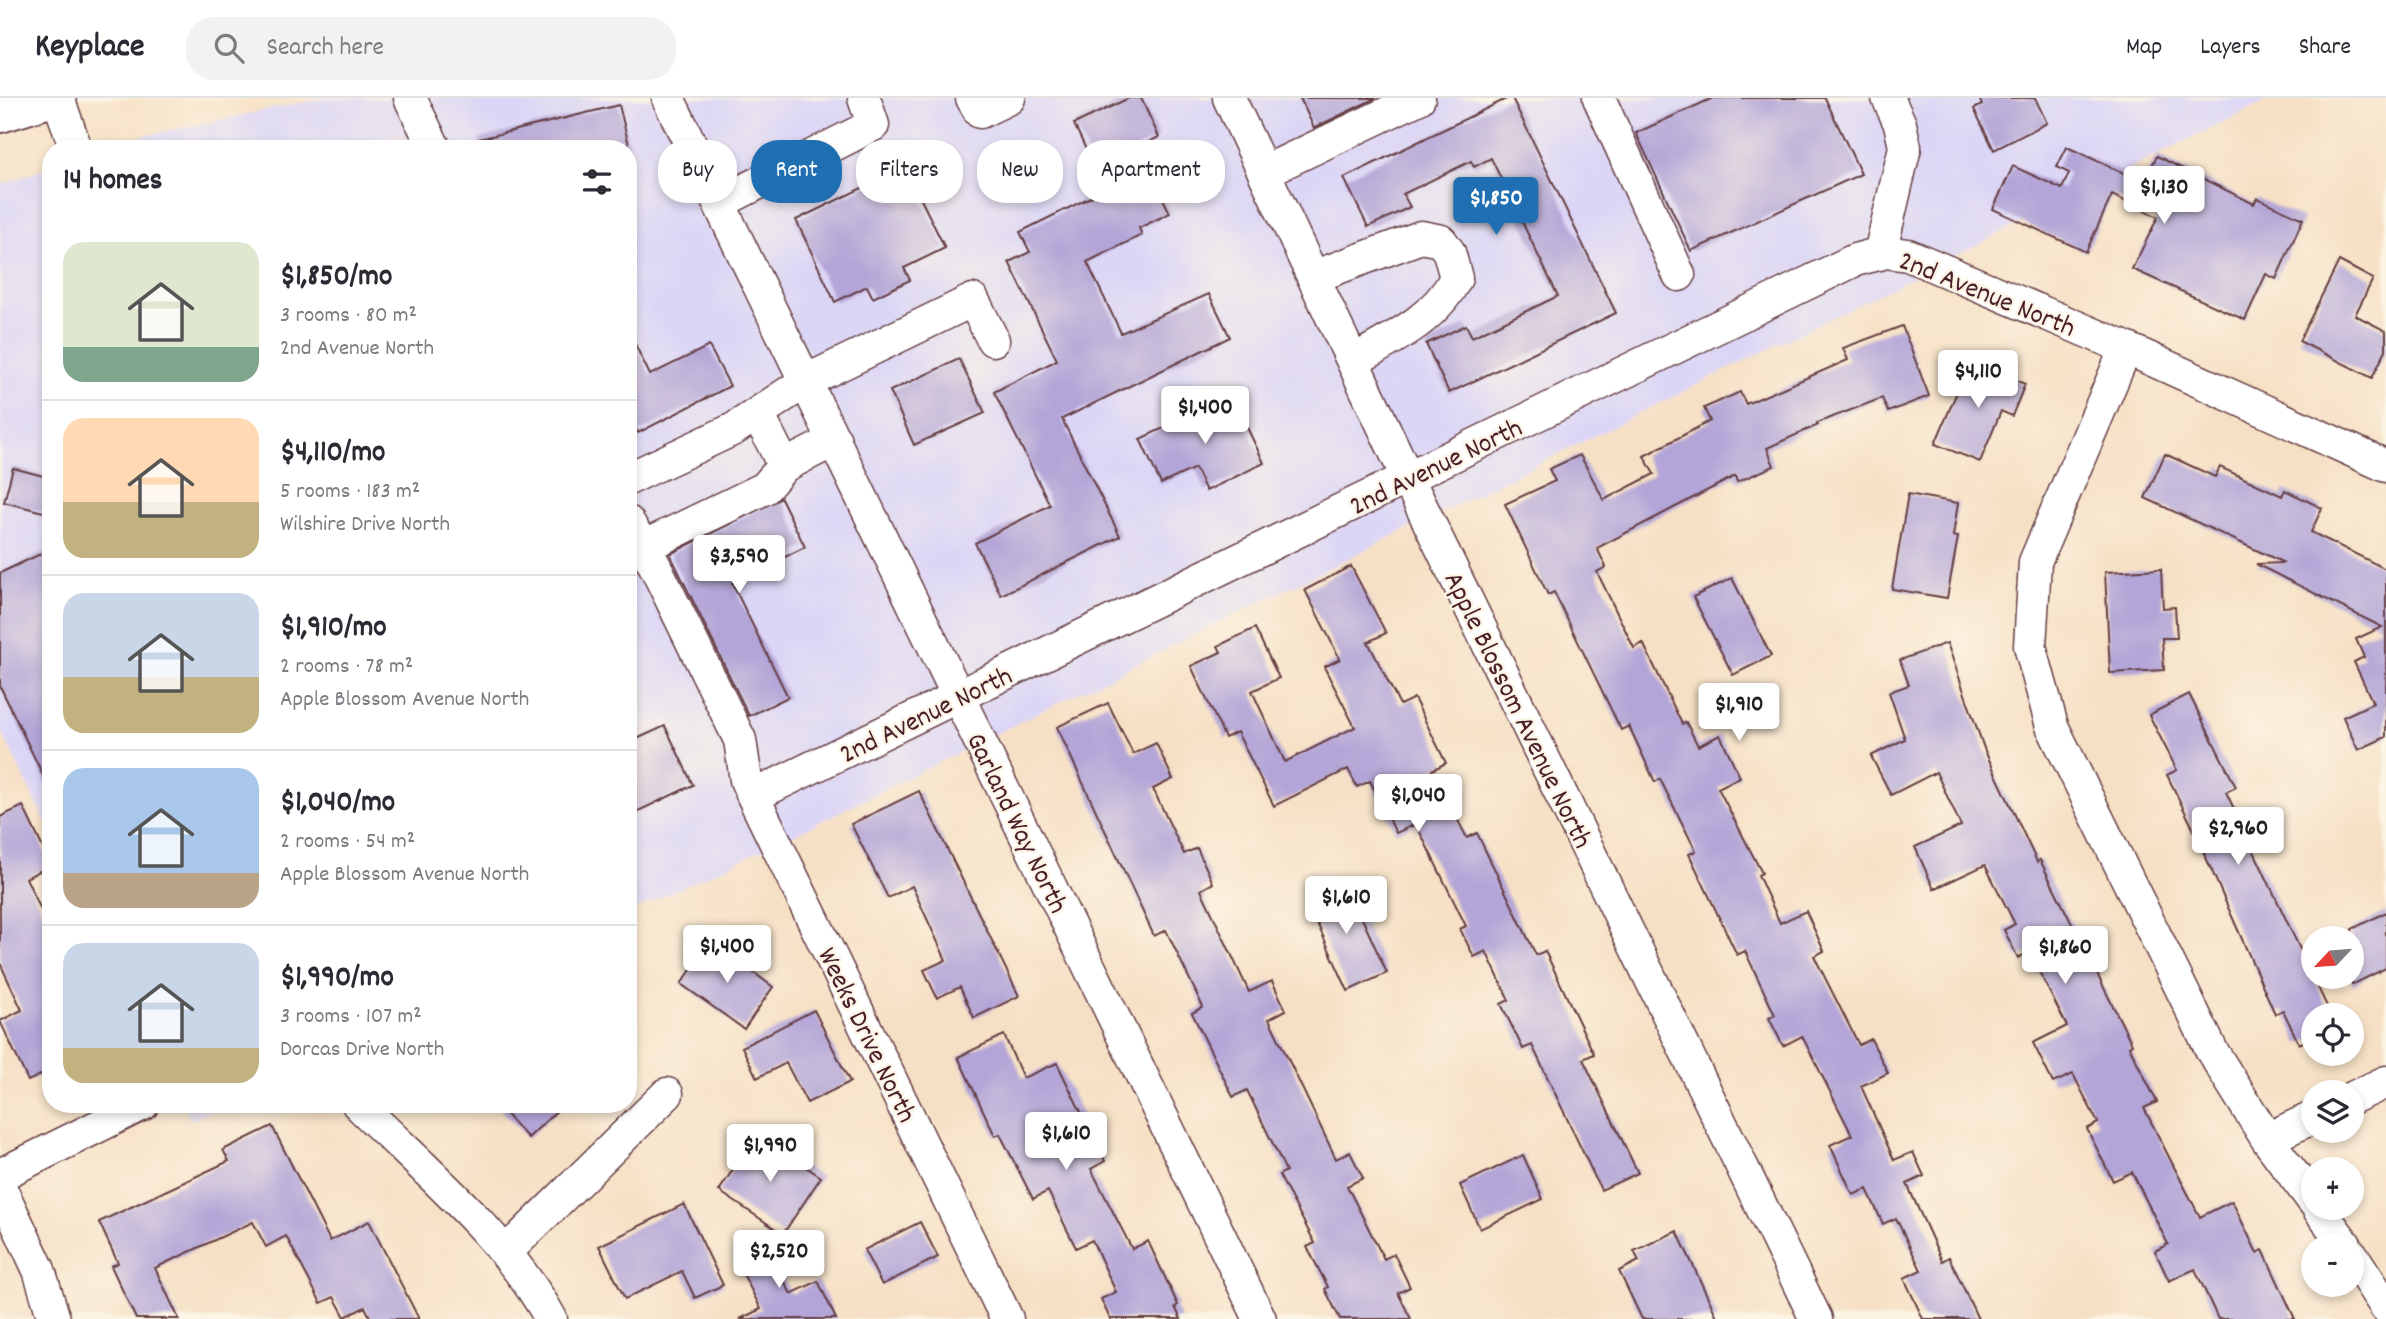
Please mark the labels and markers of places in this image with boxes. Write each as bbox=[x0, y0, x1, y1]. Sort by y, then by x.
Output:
pin: $1,130 bbox=[2107, 166, 2221, 226]
pin: $1,850 bbox=[1439, 178, 1553, 237]
pin: $4,110 bbox=[1921, 350, 2035, 410]
pin: $1,400 bbox=[1148, 386, 1262, 446]
pin: $3,590 bbox=[682, 536, 796, 595]
pin: $1,910 bbox=[1682, 684, 1796, 743]
pin: $1,040 bbox=[1361, 774, 1475, 834]
pin: $2,960 bbox=[2181, 808, 2295, 867]
pin: $1,610 bbox=[1289, 876, 1403, 936]
pin: $1,400 bbox=[670, 926, 784, 985]
pin: $1,860 bbox=[2008, 926, 2122, 986]
pin: $1,610 bbox=[1009, 1112, 1123, 1172]
pin: $1,990 bbox=[713, 1124, 827, 1184]
pin: $2,520 bbox=[722, 1230, 836, 1290]

